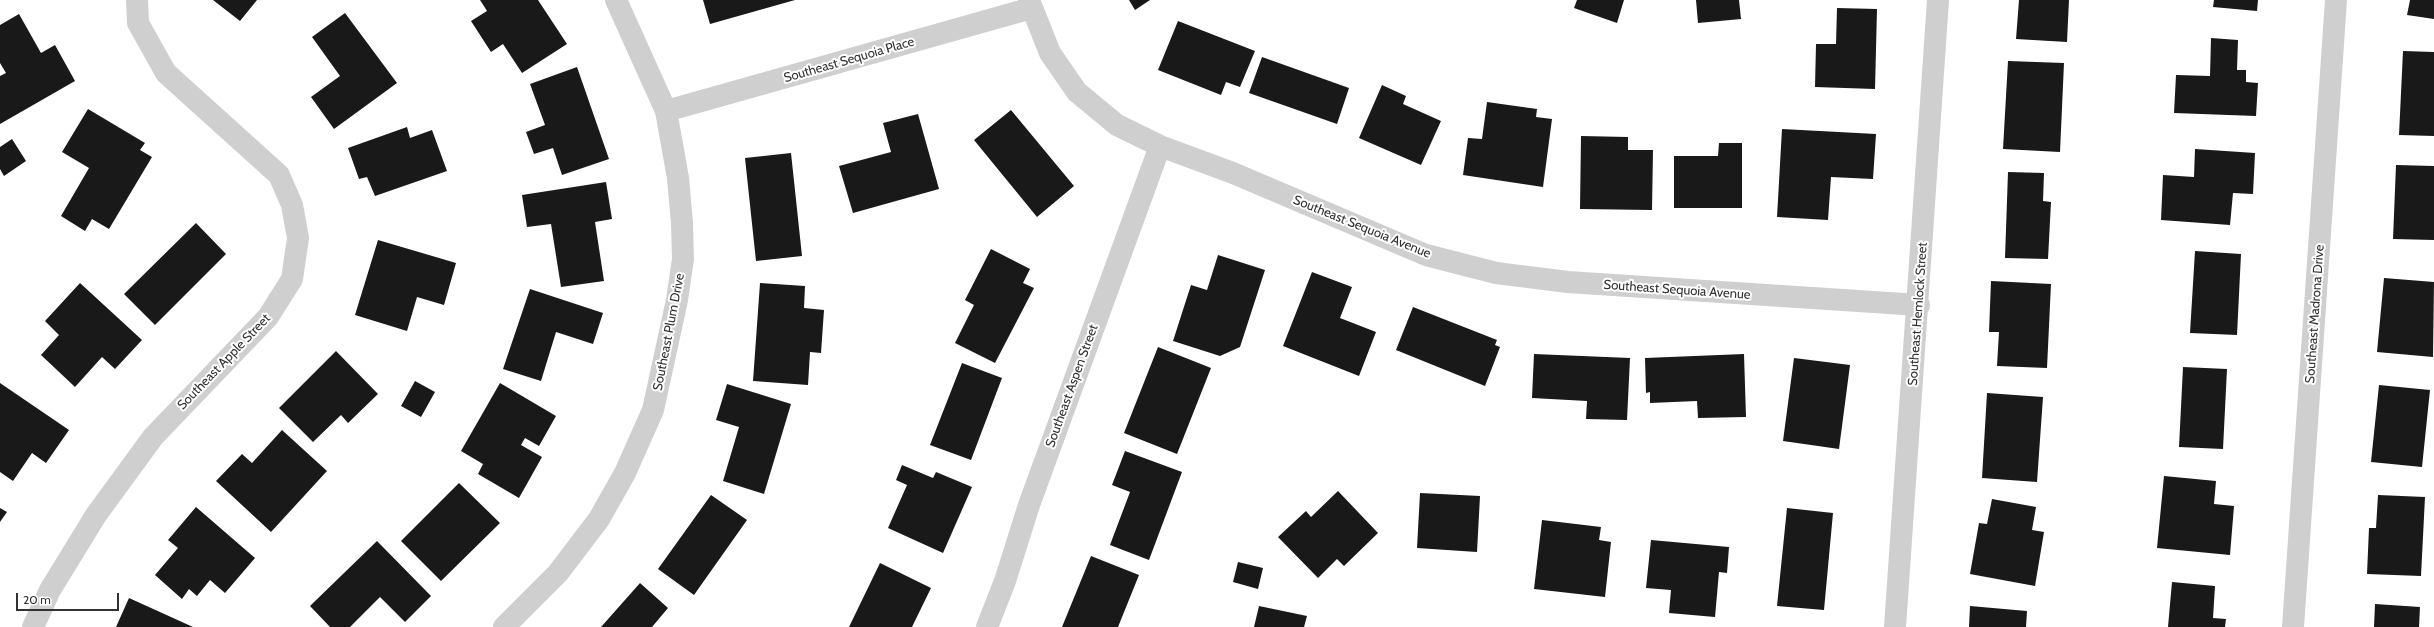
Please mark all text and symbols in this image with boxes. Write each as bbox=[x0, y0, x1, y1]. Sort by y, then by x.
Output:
street label: Southeast Sequoia Place bbox=[782, 34, 916, 86]
street label: Southeast Sequoia Avenue bbox=[1291, 192, 1433, 262]
street label: Southeast Hemlock Street bbox=[1905, 242, 1931, 386]
street label: Southeast Madrona Drive bbox=[2302, 244, 2328, 384]
street label: Southeast Plum Drive bbox=[650, 272, 688, 392]
street label: Southeast Sequoia Avenue bbox=[1603, 277, 1751, 303]
street label: Southeast Apple Street bbox=[174, 311, 274, 413]
street label: Southeast Aspen Street bbox=[1043, 323, 1101, 449]
scale bar bbox=[18, 585, 121, 611]
text: 20 m bbox=[23, 592, 51, 607]

